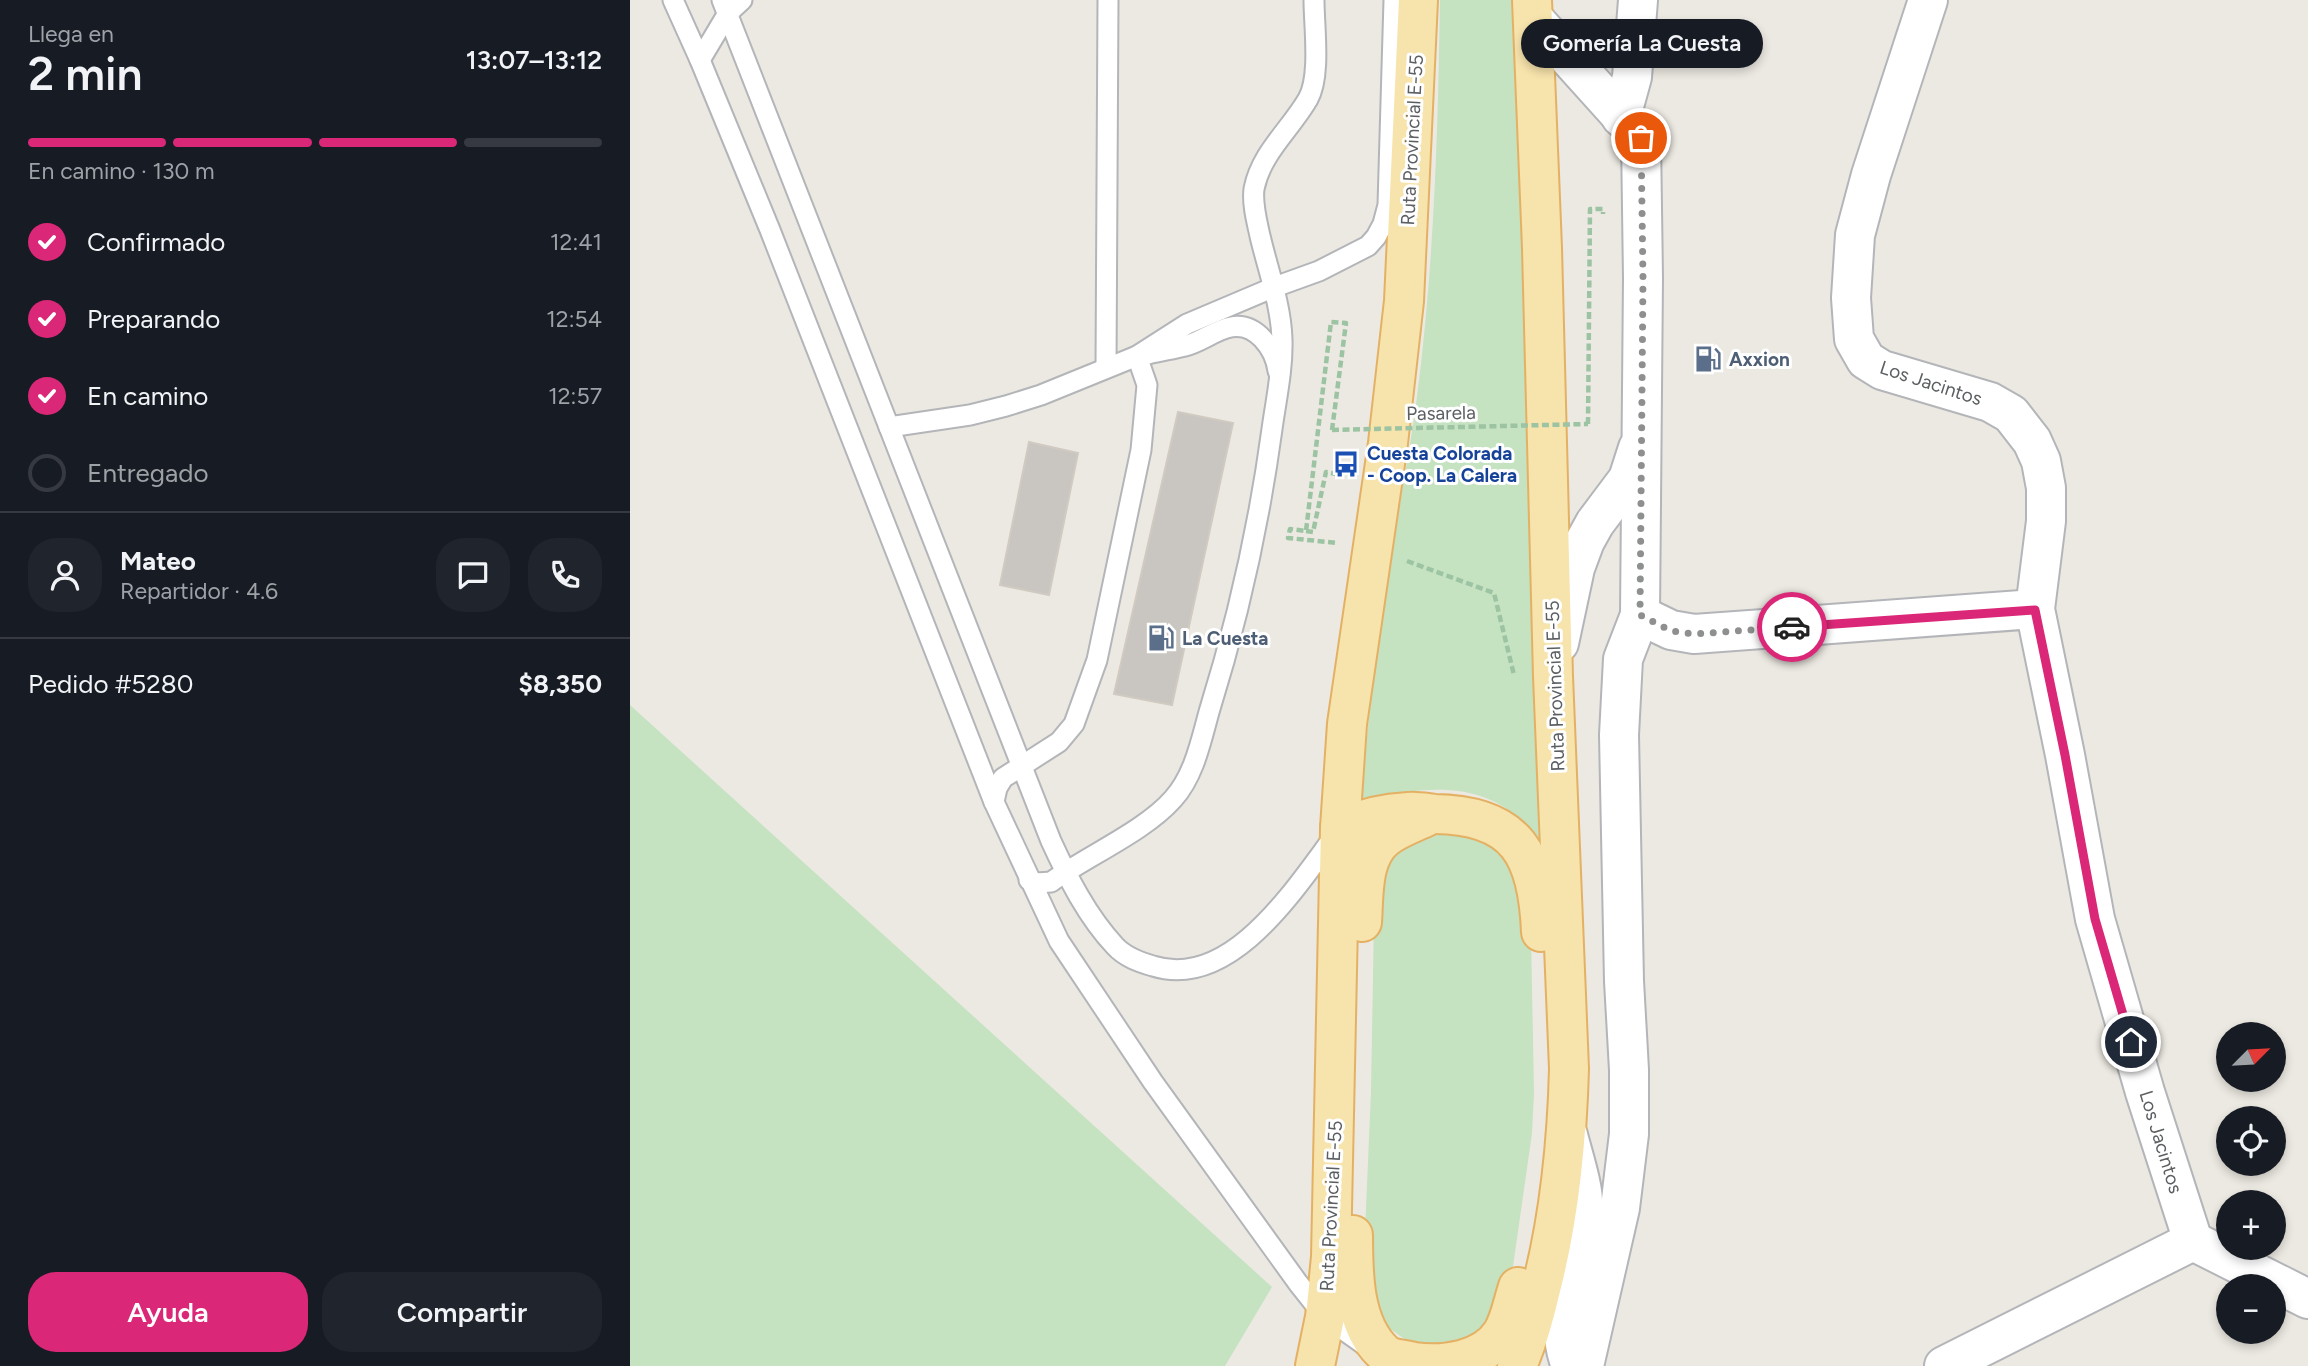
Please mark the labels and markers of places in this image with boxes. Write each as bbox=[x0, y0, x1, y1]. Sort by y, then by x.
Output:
callout: Gomería La Cuesta bbox=[1520, 19, 1762, 68]
pin bbox=[1611, 108, 1671, 168]
fuel station icon: Axxion bbox=[1693, 344, 1723, 374]
place label: Axxion bbox=[1729, 348, 1790, 371]
place label: Cuesta Colorada - Coop. La Calera bbox=[1367, 442, 1517, 487]
bus stop icon: Cuesta Colorada - Coop. La Calera bbox=[1331, 449, 1361, 479]
fuel station icon: La Cuesta bbox=[1146, 623, 1176, 653]
place label: La Cuesta bbox=[1182, 627, 1268, 650]
pin bbox=[2101, 1012, 2161, 1072]

